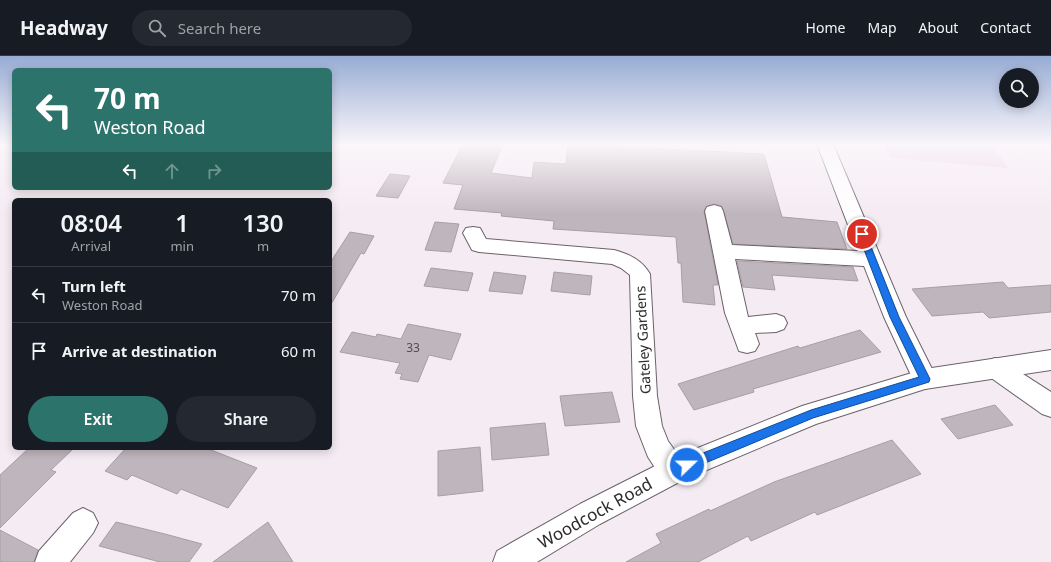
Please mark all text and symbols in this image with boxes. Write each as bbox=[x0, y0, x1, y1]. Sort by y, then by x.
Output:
search box bbox=[132, 10, 412, 46]
text: Headway bbox=[20, 15, 108, 41]
icon: search bbox=[146, 17, 168, 39]
text: Search here bbox=[178, 18, 261, 38]
text: Home bbox=[806, 18, 845, 37]
text: Map bbox=[867, 18, 897, 37]
text: About bbox=[919, 18, 958, 37]
text: Contact bbox=[980, 18, 1031, 37]
map controls bbox=[999, 68, 1039, 108]
button: search bbox=[999, 68, 1039, 108]
text: 70 m bbox=[94, 79, 161, 117]
icon: left bbox=[28, 84, 80, 136]
text: Weston Road bbox=[94, 115, 206, 139]
icon: left bbox=[119, 160, 141, 182]
icon: ahead bbox=[161, 160, 183, 182]
icon: right bbox=[203, 160, 225, 182]
text: 08:04 bbox=[60, 206, 122, 239]
text: 1 bbox=[175, 206, 189, 239]
text: 130 bbox=[242, 206, 284, 239]
pin bbox=[845, 217, 879, 251]
icon: arrive bbox=[851, 223, 873, 245]
text: Arrival bbox=[71, 237, 111, 255]
text: min bbox=[170, 237, 194, 255]
text: m bbox=[257, 237, 269, 255]
text: Turn left bbox=[62, 276, 126, 296]
icon: left bbox=[28, 284, 50, 306]
text: 70 m bbox=[281, 285, 316, 305]
street label: Gateley Gardens bbox=[630, 285, 655, 395]
text: Weston Road bbox=[62, 296, 143, 314]
house number: 33 bbox=[406, 339, 420, 356]
icon: arrive bbox=[28, 340, 50, 362]
text: Arrive at destination bbox=[62, 341, 217, 361]
text: 60 m bbox=[281, 341, 316, 361]
button: Exit bbox=[28, 396, 168, 442]
button: Share bbox=[176, 396, 316, 442]
position arrow bbox=[666, 444, 708, 486]
street label: Woodcock Road bbox=[533, 472, 656, 554]

